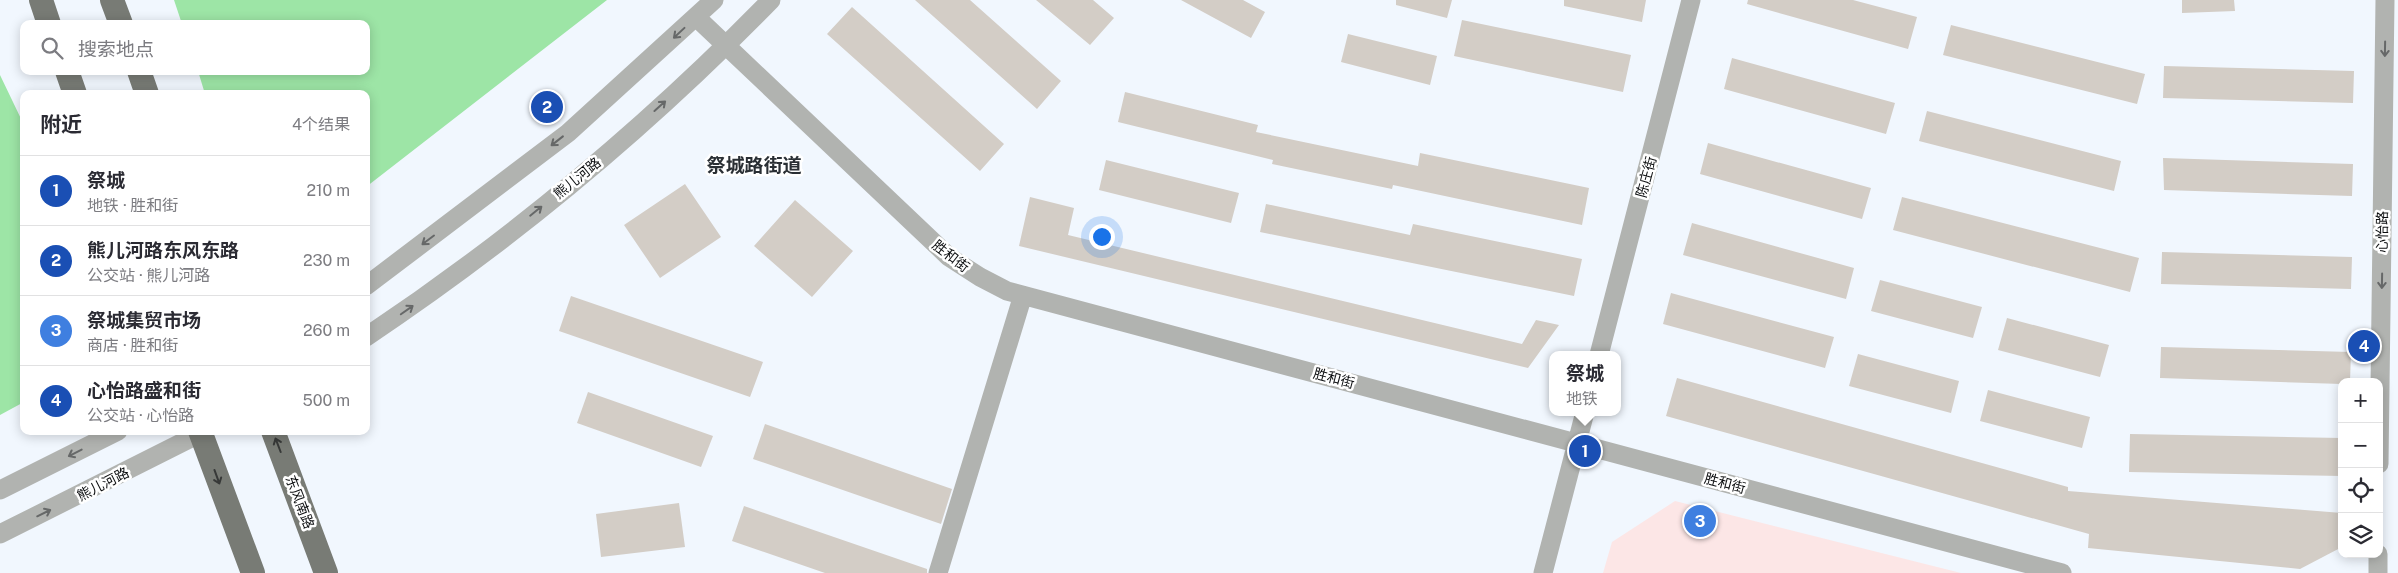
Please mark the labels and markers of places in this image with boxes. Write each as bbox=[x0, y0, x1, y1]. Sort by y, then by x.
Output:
pin: 2 bbox=[531, 88, 563, 126]
pin: 4 bbox=[2348, 327, 2380, 365]
pin: 1 bbox=[1569, 432, 1601, 470]
pin: 3 bbox=[1684, 502, 1716, 540]

